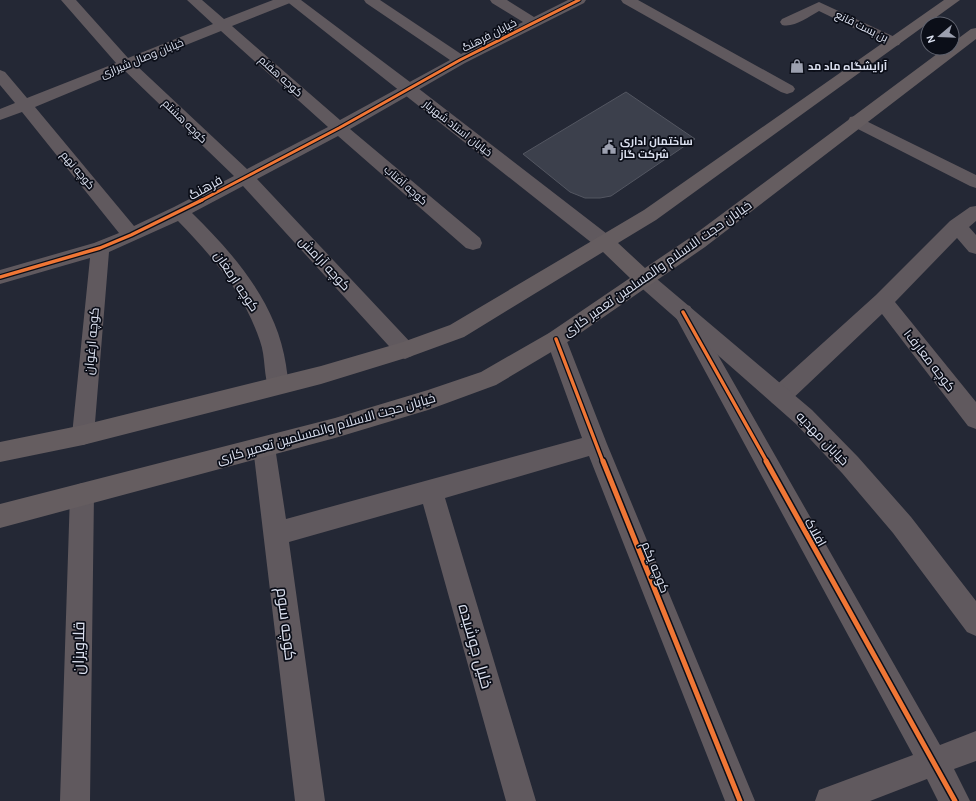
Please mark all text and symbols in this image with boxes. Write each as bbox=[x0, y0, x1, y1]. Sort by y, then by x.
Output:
street label: بن بست قانع bbox=[833, 8, 890, 46]
street label: خیابان فرهنگ bbox=[460, 16, 519, 55]
north arrow bbox=[920, 16, 960, 56]
text: N bbox=[924, 33, 938, 45]
street label: خیابان وصال شیرازی bbox=[99, 36, 186, 81]
street label: کوچه هفتم bbox=[255, 53, 305, 100]
shop icon: آرایشگاه ماد مد bbox=[789, 58, 805, 74]
place label: آرایشگاه ماد مد bbox=[808, 60, 888, 73]
street label: کوچه هشتم bbox=[159, 97, 210, 147]
street label: خیابان استاد شهریار bbox=[420, 97, 495, 159]
place label: ساختمان اداری شرکت گاز bbox=[619, 135, 693, 161]
public building icon: ساختمان اداری شرکت گاز bbox=[601, 139, 617, 155]
street label: کوچه نهم bbox=[57, 149, 97, 193]
street label: کوچه آفتاب bbox=[381, 163, 430, 208]
street label: فرهنگ bbox=[186, 172, 225, 203]
street label: خیابان حجت الاسلام والمسلمین تعمیر کاری bbox=[560, 197, 755, 341]
street label: کوچه آرامش bbox=[294, 233, 353, 295]
street label: کوچه ارمغان bbox=[209, 248, 262, 315]
street label: کوچه ارغوان bbox=[81, 307, 104, 376]
street label: کوچه معارف۱ bbox=[899, 326, 959, 396]
street label: خیابان حجت الاسلام والمسلمین تعمیر کاری bbox=[215, 390, 438, 469]
street label: خیابان مهدیه bbox=[793, 408, 852, 468]
street label: افلاک bbox=[802, 515, 829, 549]
street label: کوچه یکم bbox=[637, 539, 673, 596]
street label: کوچه سوم bbox=[271, 586, 300, 662]
street label: خلیل جوشیده bbox=[453, 601, 497, 691]
street label: قلاویزان bbox=[69, 621, 89, 675]

